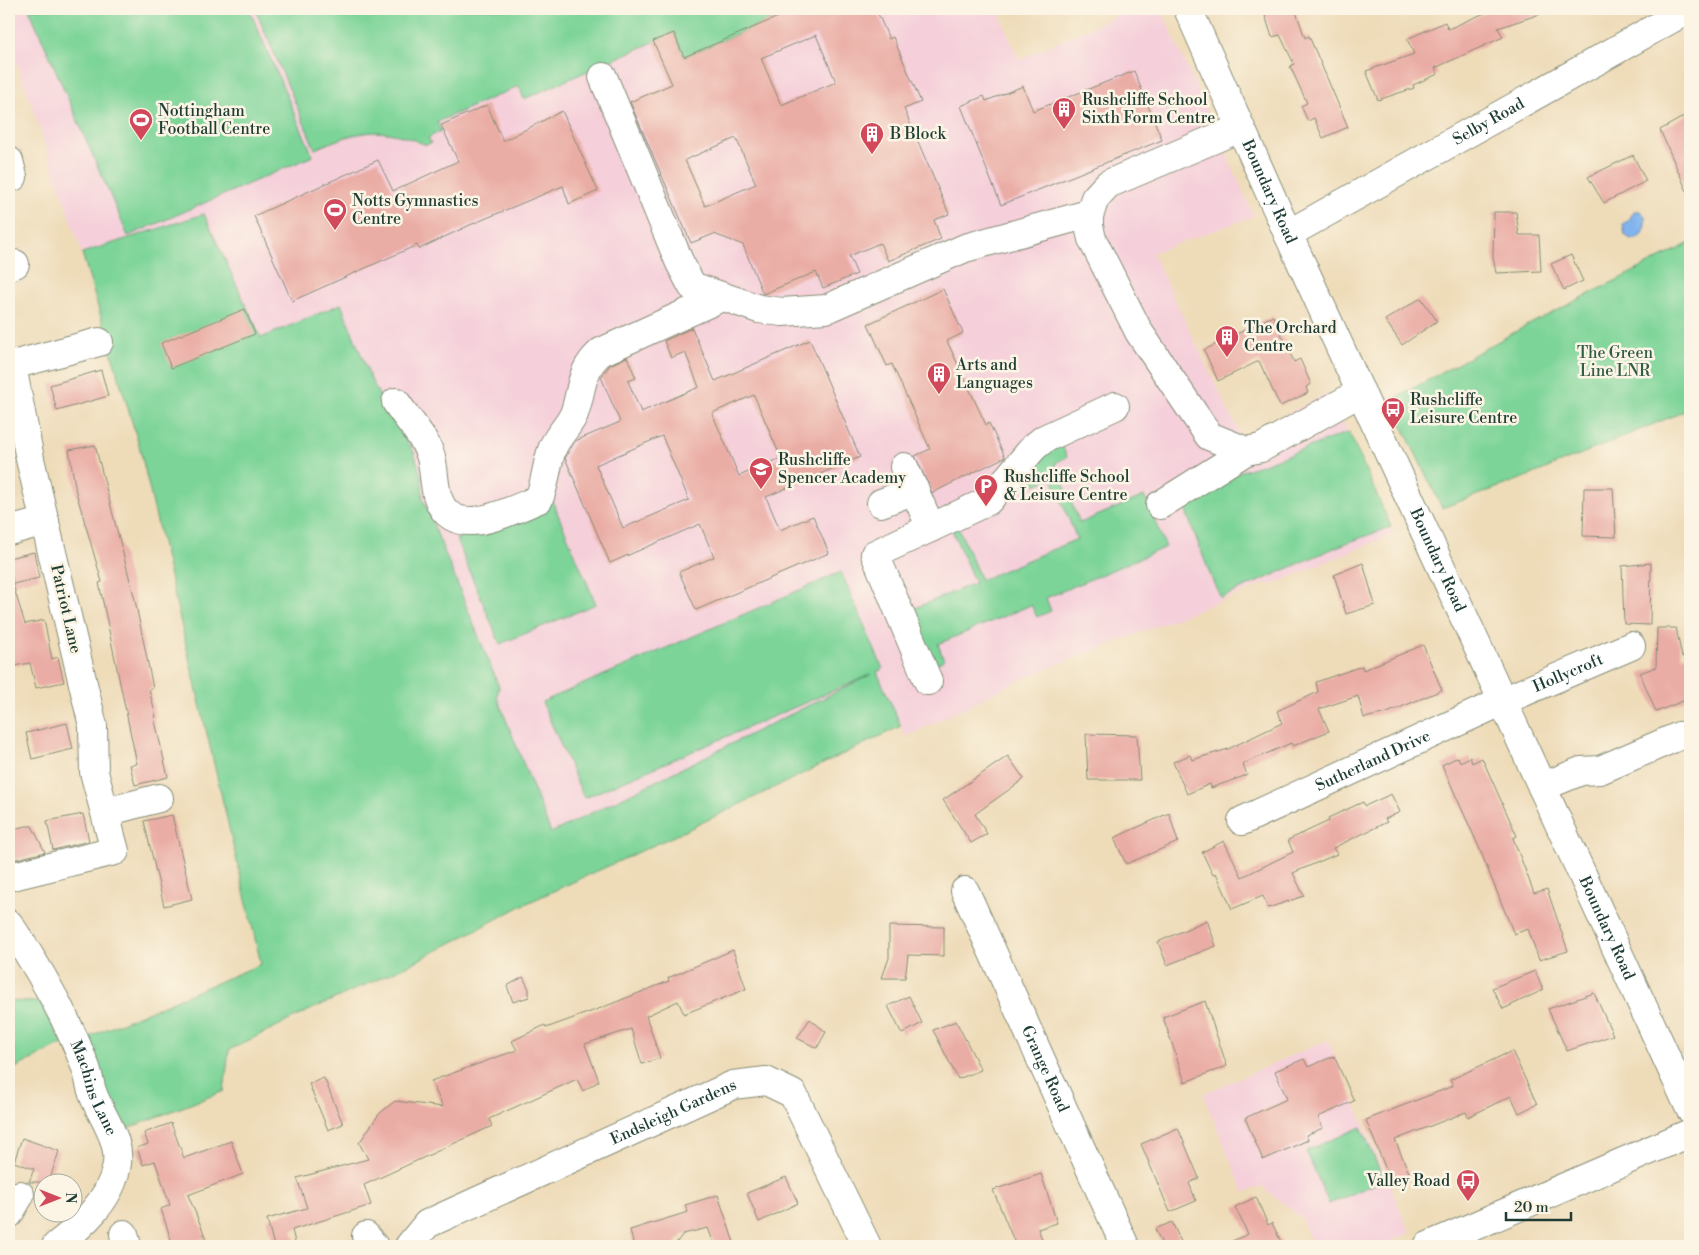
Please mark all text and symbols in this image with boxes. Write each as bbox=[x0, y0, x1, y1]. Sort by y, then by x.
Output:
place label: Rushcliffe School Sixth Form Centre bbox=[1082, 90, 1215, 128]
street label: Selby Road bbox=[1449, 93, 1528, 150]
building icon: Rushcliffe School Sixth Form Centre bbox=[1051, 96, 1077, 130]
place label: Nottingham Football Centre bbox=[158, 101, 270, 139]
sports icon: Nottingham Football Centre bbox=[128, 107, 154, 141]
building icon: B Block bbox=[859, 121, 885, 155]
place label: B Block bbox=[889, 124, 948, 144]
street label: Boundary Road bbox=[1237, 136, 1301, 247]
place label: Notts Gymnastics Centre bbox=[352, 191, 479, 229]
sports icon: Notts Gymnastics Centre bbox=[322, 197, 348, 231]
place label: The Orchard Centre bbox=[1244, 318, 1337, 356]
building icon: The Orchard Centre bbox=[1214, 324, 1240, 358]
park label: The Green Line LNR bbox=[1577, 343, 1654, 381]
place label: Arts and Languages bbox=[955, 355, 1033, 393]
building icon: Arts and Languages bbox=[926, 361, 952, 395]
place label: Rushcliffe Leisure Centre bbox=[1410, 390, 1517, 428]
bus stop icon: Rushcliffe Leisure Centre bbox=[1380, 396, 1406, 430]
place label: Rushcliffe Spencer Academy bbox=[778, 450, 906, 488]
school or university icon: Rushcliffe Spencer Academy bbox=[748, 456, 774, 490]
place label: Rushcliffe School & Leisure Centre bbox=[1004, 467, 1130, 505]
parking icon: Rushcliffe School & Leisure Centre bbox=[973, 473, 999, 507]
street label: Boundary Road bbox=[1405, 504, 1470, 615]
street label: Patriot Lane bbox=[46, 563, 86, 655]
street label: Hollycroft bbox=[1530, 649, 1606, 697]
street label: Sutherland Drive bbox=[1312, 726, 1433, 796]
street label: Boundary Road bbox=[1574, 872, 1639, 983]
street label: Grange Road bbox=[1017, 1022, 1073, 1115]
street label: Machins Lane bbox=[66, 1037, 122, 1139]
street label: Endsleigh Gardens bbox=[607, 1075, 740, 1149]
bus stop icon: Valley Road bbox=[1455, 1168, 1481, 1202]
place label: Valley Road bbox=[1365, 1171, 1450, 1191]
north arrow bbox=[32, 1172, 82, 1222]
scale bar bbox=[1506, 1190, 1572, 1222]
text: N bbox=[61, 1192, 79, 1204]
text: 20 m bbox=[1514, 1198, 1549, 1217]

